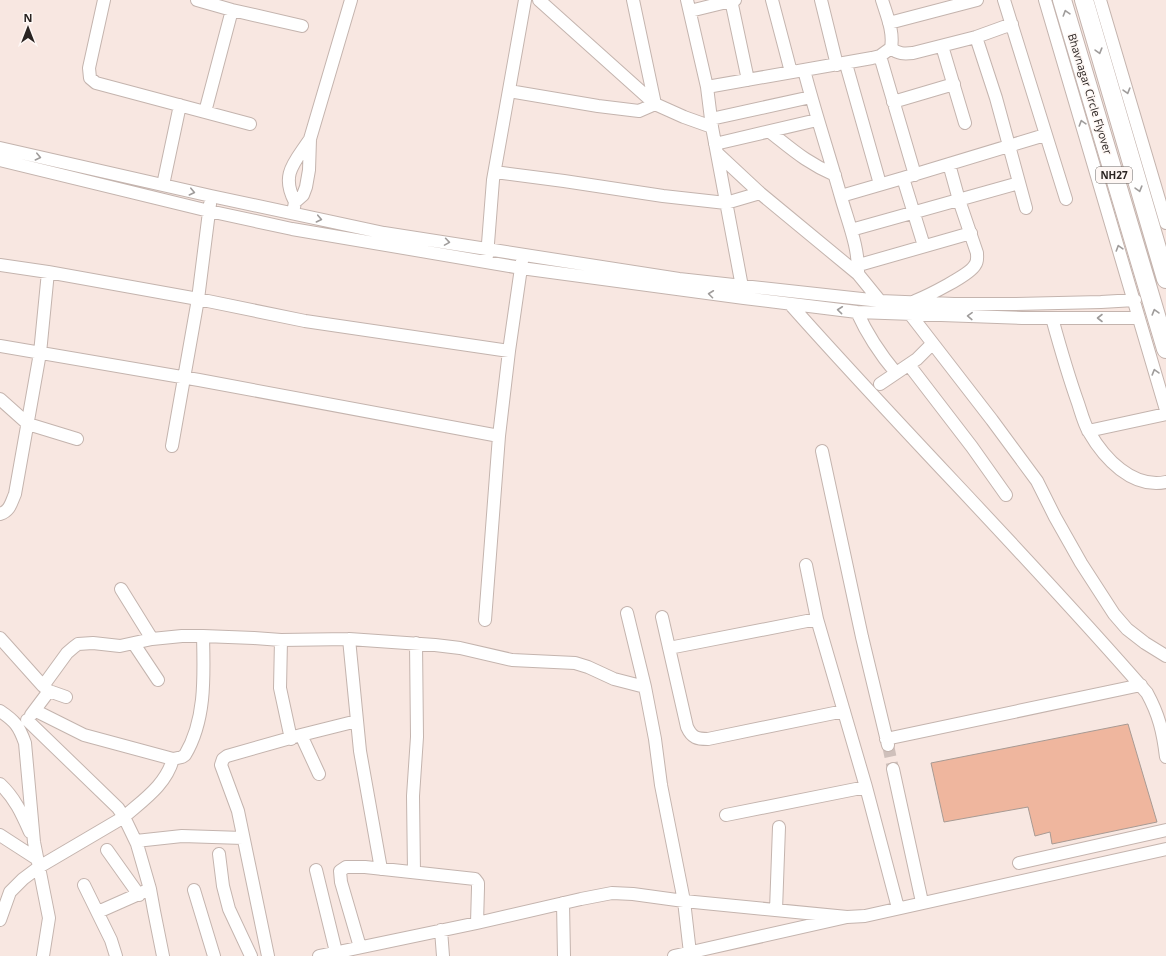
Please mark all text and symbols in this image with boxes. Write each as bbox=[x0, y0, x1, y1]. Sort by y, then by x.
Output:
north arrow bbox=[8, 8, 48, 48]
text: N bbox=[24, 10, 32, 25]
one-way arrow bbox=[1062, 10, 1071, 17]
street label: Bhavnagar Circle Flyover bbox=[1065, 32, 1116, 157]
one-way arrow bbox=[1094, 47, 1103, 54]
one-way arrow bbox=[1122, 87, 1131, 94]
one-way arrow bbox=[1078, 120, 1087, 127]
one-way arrow bbox=[35, 152, 41, 160]
road number: NH27 bbox=[1096, 167, 1132, 183]
one-way arrow bbox=[1135, 186, 1143, 192]
one-way arrow bbox=[189, 187, 195, 195]
one-way arrow bbox=[316, 214, 322, 222]
one-way arrow bbox=[444, 237, 450, 246]
one-way arrow bbox=[1115, 244, 1124, 251]
one-way arrow bbox=[708, 290, 714, 299]
one-way arrow bbox=[837, 306, 843, 315]
one-way arrow bbox=[1151, 309, 1160, 316]
one-way arrow bbox=[967, 312, 973, 321]
one-way arrow bbox=[1097, 314, 1103, 322]
one-way arrow bbox=[1151, 369, 1160, 376]

